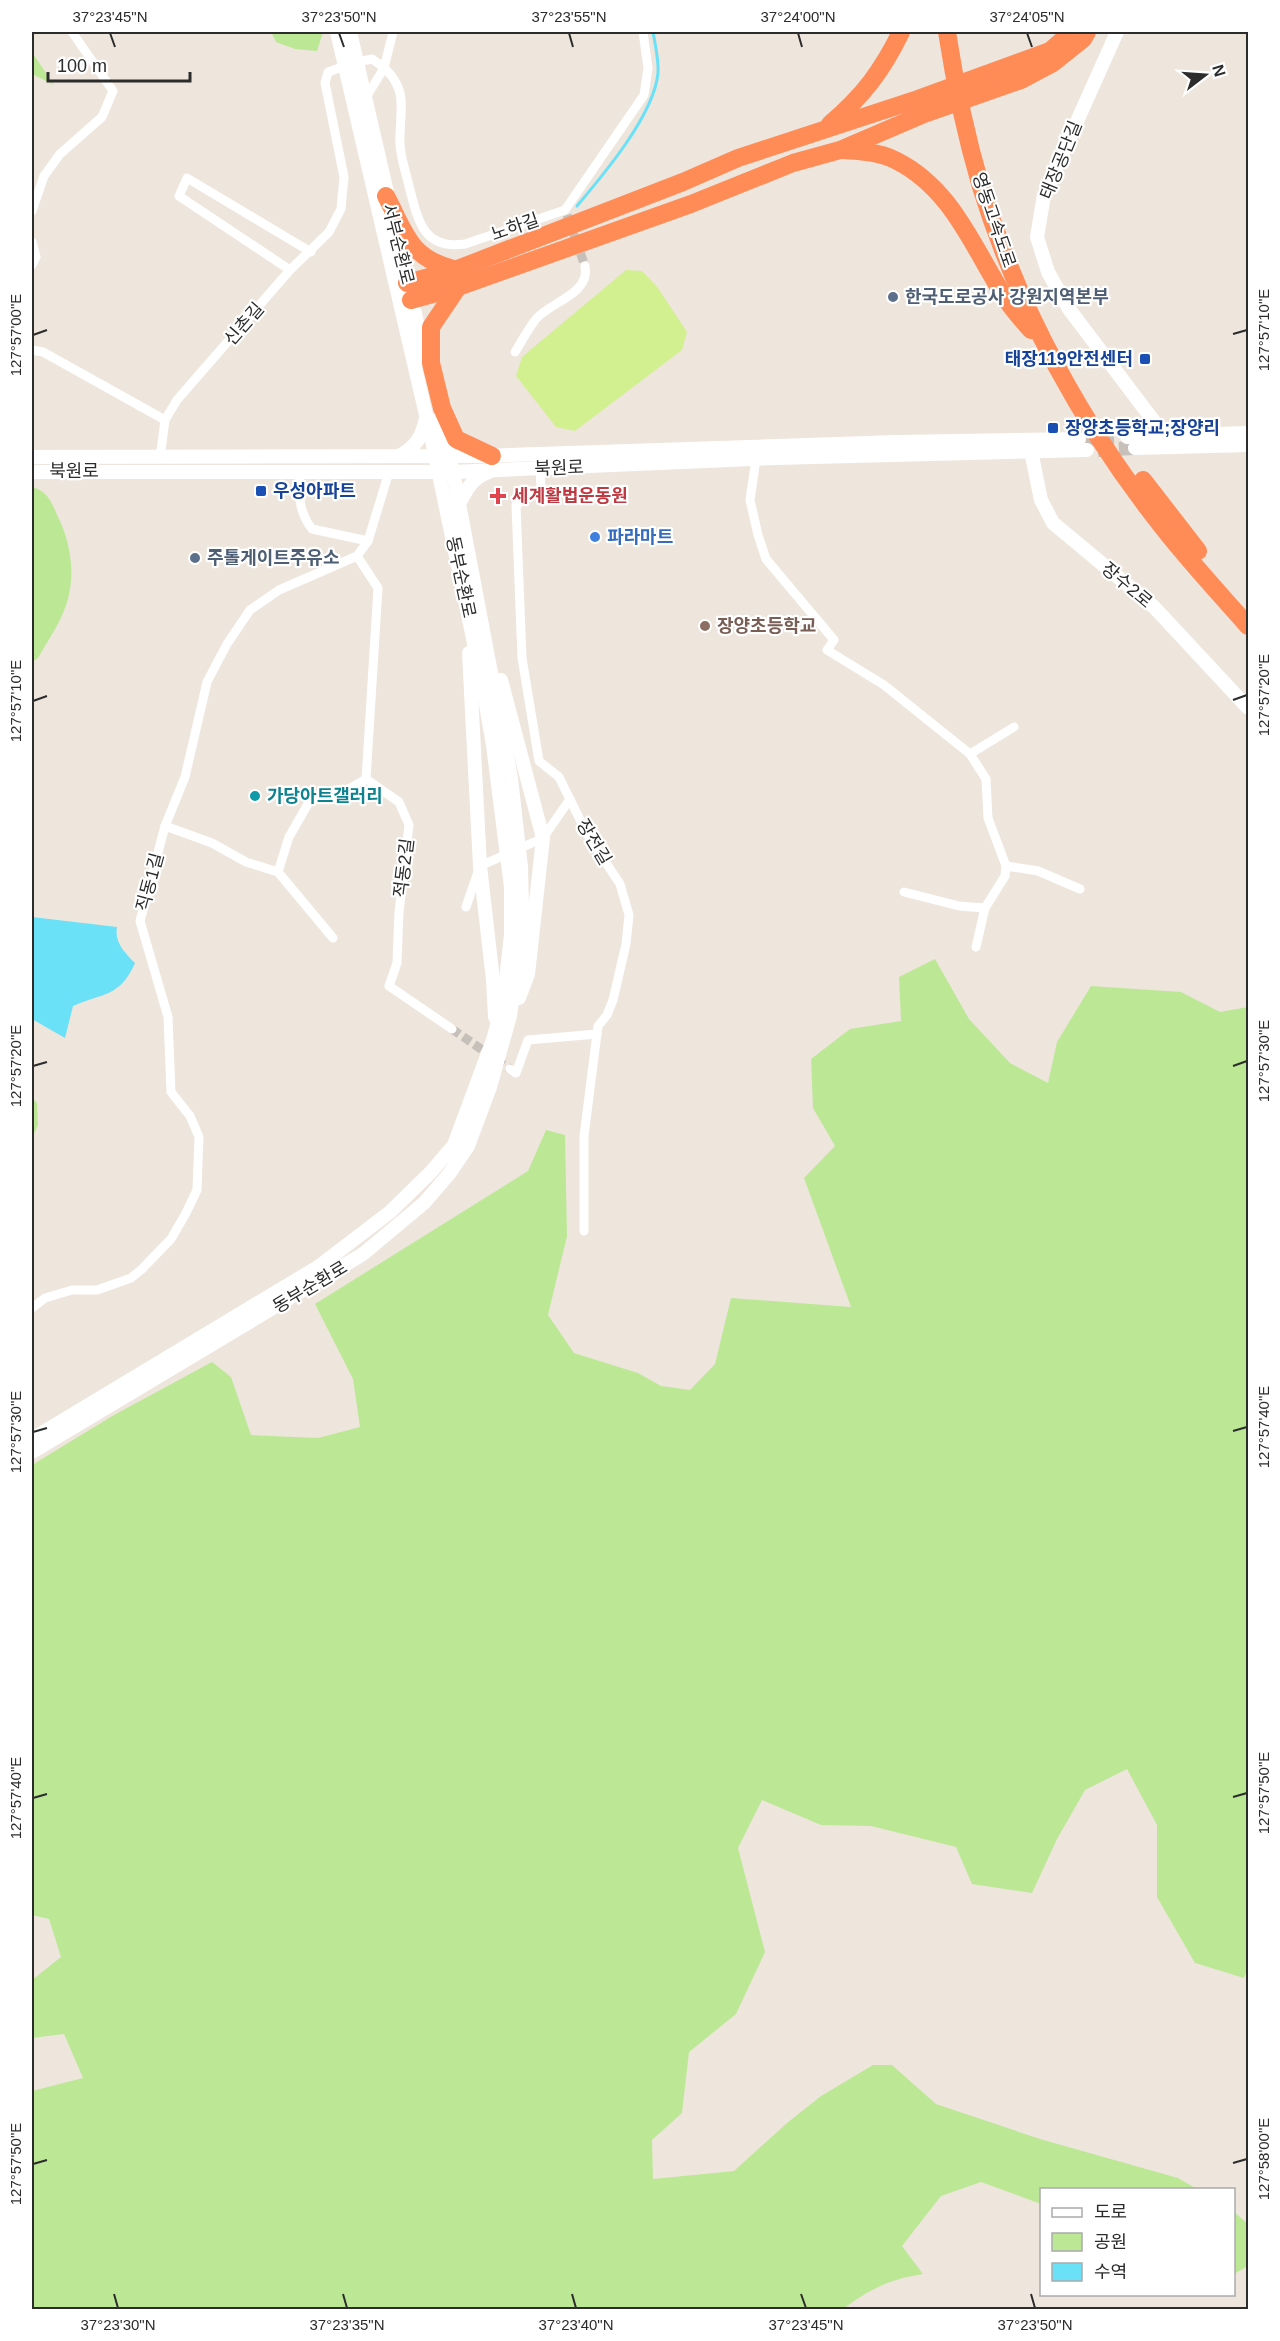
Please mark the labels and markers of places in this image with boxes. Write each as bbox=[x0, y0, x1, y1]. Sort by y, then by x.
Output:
place label: 한국도로공사 강원지역본부 bbox=[905, 287, 1109, 307]
marker: 한국도로공사 강원지역본부 bbox=[886, 290, 900, 304]
place label: 태장119안전센터 bbox=[1005, 349, 1133, 369]
marker: 태장119안전센터 bbox=[1138, 352, 1152, 366]
place label: 장양초등학교;장양리 bbox=[1065, 418, 1220, 438]
marker: 장양초등학교;장양리 bbox=[1046, 421, 1060, 435]
place label: 우성아파트 bbox=[273, 481, 356, 501]
marker: 우성아파트 bbox=[254, 484, 268, 498]
place label: 세계활법운동원 bbox=[512, 486, 628, 506]
marker: 세계활법운동원 bbox=[489, 487, 507, 505]
place label: 파라마트 bbox=[607, 527, 673, 547]
marker: 파라마트 bbox=[588, 530, 602, 544]
place label: 주톨게이트주유소 bbox=[207, 548, 339, 568]
marker: 주톨게이트주유소 bbox=[188, 551, 202, 565]
place label: 장양초등학교 bbox=[717, 616, 816, 636]
marker: 장양초등학교 bbox=[698, 619, 712, 633]
place label: 가당아트갤러리 bbox=[267, 786, 383, 806]
marker: 가당아트갤러리 bbox=[248, 789, 262, 803]

